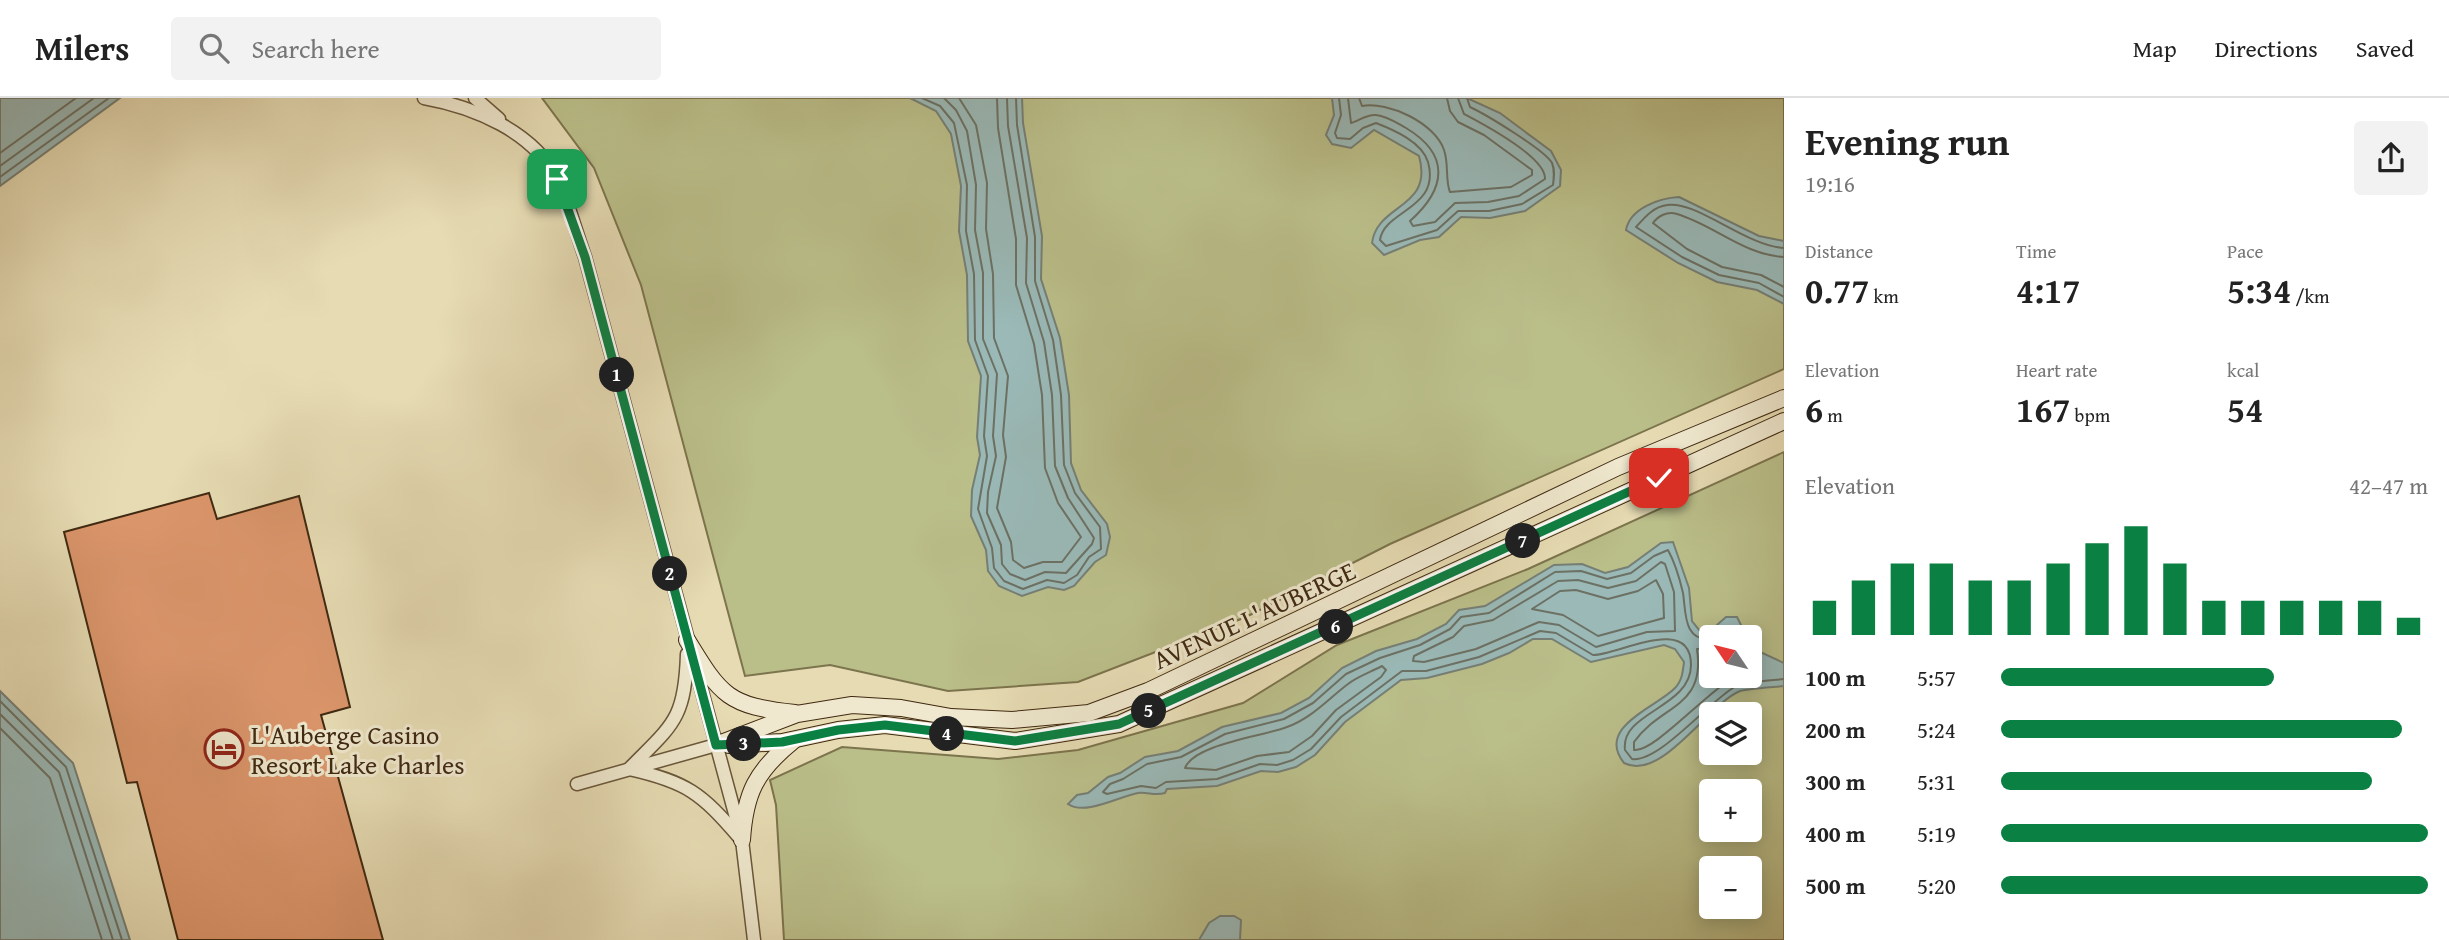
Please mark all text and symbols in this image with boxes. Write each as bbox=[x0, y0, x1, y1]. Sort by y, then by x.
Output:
search box bbox=[171, 17, 661, 80]
text: Milers bbox=[35, 24, 129, 72]
icon: search bbox=[195, 29, 233, 67]
text: Search here bbox=[251, 29, 380, 68]
text: Map bbox=[2133, 31, 2177, 66]
text: Directions bbox=[2215, 31, 2318, 66]
text: Saved bbox=[2356, 31, 2414, 66]
text: Evening run bbox=[1805, 113, 2009, 169]
button: share bbox=[2354, 121, 2428, 195]
pin bbox=[527, 149, 587, 209]
icon: arrive bbox=[538, 160, 576, 198]
text: 19:16 bbox=[1805, 167, 1855, 200]
text: Distance bbox=[1805, 237, 1873, 265]
text: Time bbox=[2016, 237, 2056, 265]
text: Pace bbox=[2227, 237, 2264, 265]
text: 0.77 bbox=[1805, 265, 1869, 316]
text: 4:17 bbox=[2016, 265, 2080, 316]
text: 5:34 bbox=[2227, 265, 2291, 316]
text: km bbox=[1869, 282, 1899, 310]
text: /km bbox=[2291, 282, 2330, 310]
text: Elevation bbox=[1805, 356, 1879, 384]
text: Heart rate bbox=[2016, 356, 2097, 384]
text: kcal bbox=[2227, 356, 2259, 384]
pin: 1 bbox=[600, 358, 634, 392]
text: 1 bbox=[612, 360, 621, 388]
text: 6 bbox=[1805, 384, 1823, 435]
text: 167 bbox=[2016, 384, 2070, 435]
text: 54 bbox=[2227, 384, 2263, 435]
text: m bbox=[1823, 401, 1843, 429]
text: bpm bbox=[2070, 401, 2110, 429]
pin bbox=[1629, 448, 1689, 508]
icon: check bbox=[1640, 459, 1678, 497]
text: Elevation bbox=[1805, 469, 1895, 502]
text: 42–47 m bbox=[2349, 469, 2428, 502]
pin: 7 bbox=[1506, 524, 1540, 558]
text: 7 bbox=[1518, 526, 1527, 554]
street label: AVENUE L'AUBERGE bbox=[1146, 551, 1362, 679]
pin: 2 bbox=[652, 556, 688, 592]
text: 2 bbox=[665, 559, 674, 587]
pin: 6 bbox=[1318, 610, 1354, 644]
text: 6 bbox=[1331, 612, 1340, 640]
north arrow bbox=[1699, 625, 1762, 688]
map controls bbox=[1699, 625, 1762, 919]
text: 100 m bbox=[1805, 661, 1866, 694]
text: 5:57 bbox=[1917, 661, 1956, 694]
pin: 5 bbox=[1132, 694, 1166, 728]
text: 5 bbox=[1144, 696, 1153, 724]
button: layers bbox=[1699, 702, 1762, 765]
text: 200 m bbox=[1805, 713, 1866, 746]
text: 5:24 bbox=[1917, 713, 1956, 746]
place label: L'Auberge Casino Resort Lake Charles bbox=[251, 715, 465, 784]
pin: 4 bbox=[930, 716, 964, 752]
text: 4 bbox=[942, 719, 951, 747]
pin: 3 bbox=[726, 726, 762, 762]
hotel icon: L'Auberge Casino Resort Lake Charles bbox=[203, 728, 245, 770]
text: 3 bbox=[739, 729, 748, 757]
text: 300 m bbox=[1805, 765, 1866, 798]
text: 5:31 bbox=[1917, 765, 1956, 798]
button: + bbox=[1699, 779, 1762, 842]
text: 400 m bbox=[1805, 817, 1866, 850]
text: 5:19 bbox=[1917, 817, 1956, 850]
button: − bbox=[1699, 856, 1762, 919]
text: 500 m bbox=[1805, 869, 1866, 902]
text: 5:20 bbox=[1917, 869, 1956, 902]

